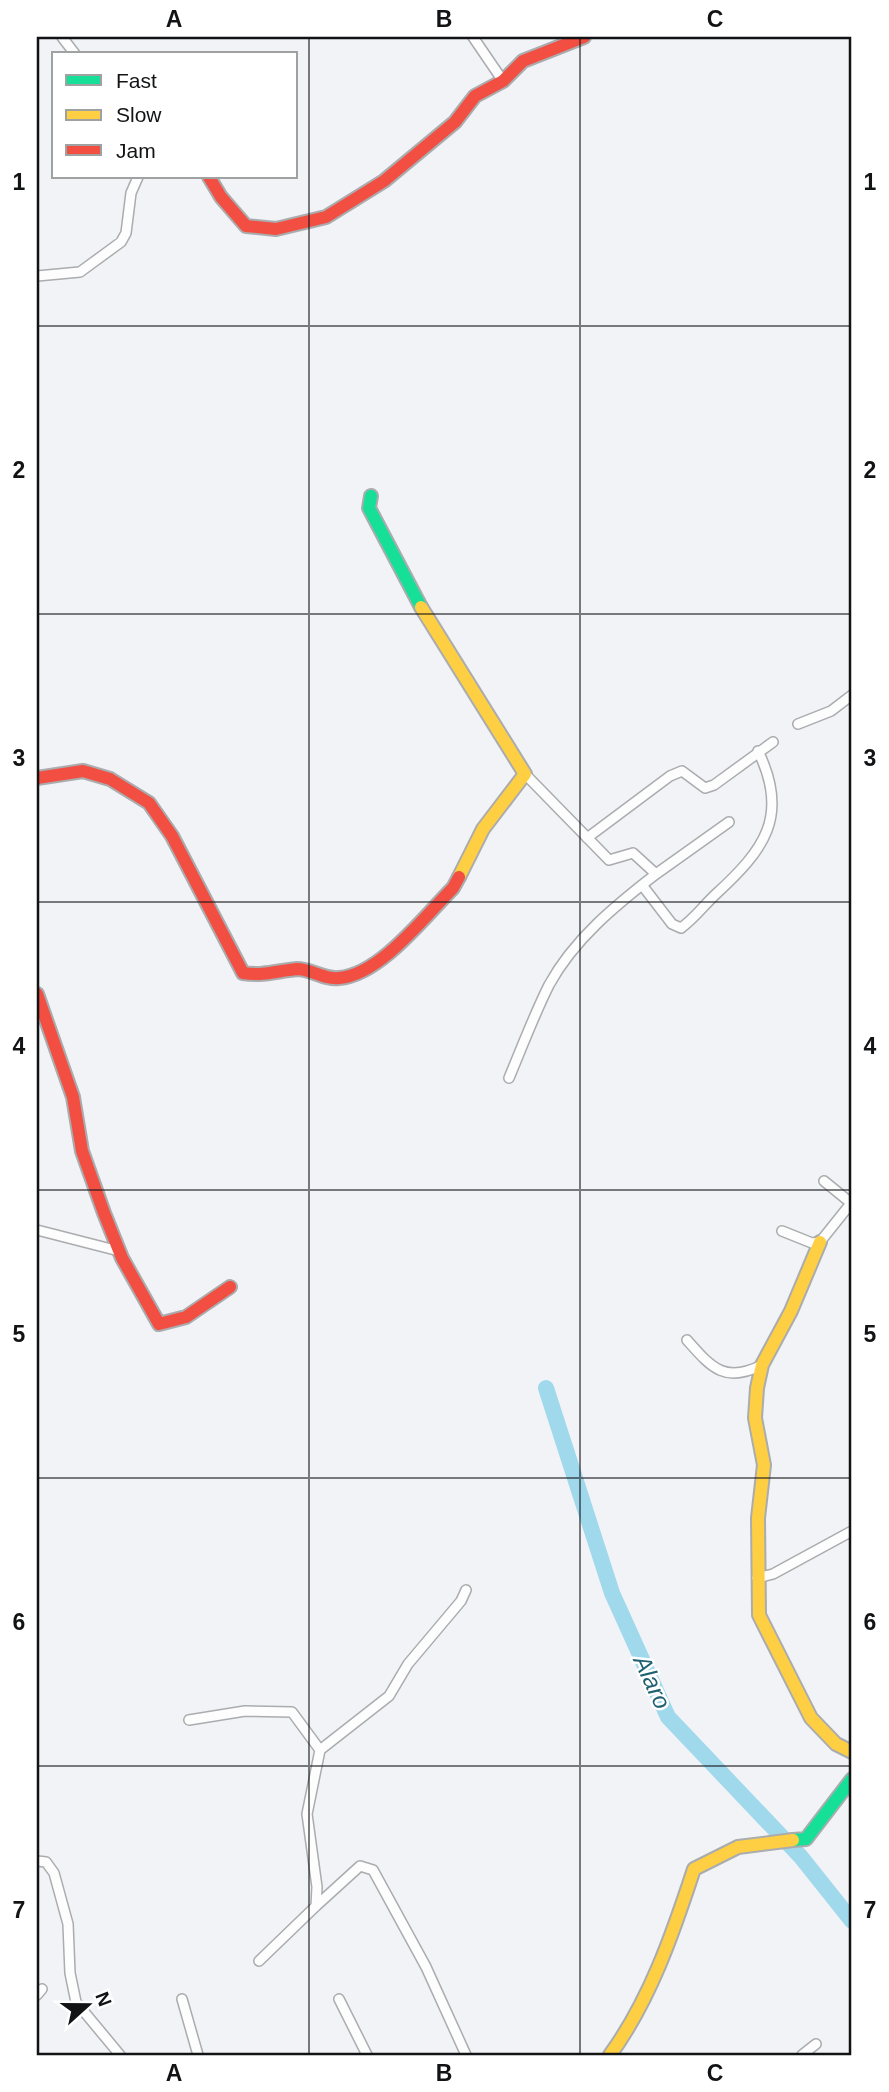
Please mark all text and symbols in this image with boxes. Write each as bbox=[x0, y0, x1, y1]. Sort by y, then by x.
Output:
text: A bbox=[166, 6, 182, 32]
text: B bbox=[436, 6, 452, 32]
text: C bbox=[707, 6, 723, 32]
legend bbox=[52, 52, 298, 178]
text: Fast bbox=[116, 69, 157, 92]
text: Slow bbox=[116, 103, 162, 126]
text: Jam bbox=[116, 139, 156, 162]
text: 1 bbox=[13, 169, 26, 195]
text: 1 bbox=[864, 169, 877, 195]
text: 2 bbox=[13, 457, 25, 483]
text: 2 bbox=[864, 457, 876, 483]
text: 3 bbox=[13, 745, 25, 771]
text: 3 bbox=[864, 745, 876, 771]
text: 4 bbox=[13, 1033, 26, 1059]
text: 4 bbox=[864, 1033, 877, 1059]
text: 5 bbox=[13, 1321, 26, 1347]
text: 5 bbox=[864, 1321, 877, 1347]
text: 6 bbox=[13, 1609, 25, 1635]
text: 6 bbox=[864, 1609, 876, 1635]
water label: Alaro bbox=[628, 1649, 677, 1713]
text: 7 bbox=[13, 1897, 25, 1923]
text: 7 bbox=[864, 1897, 876, 1923]
north arrow bbox=[52, 1969, 122, 2039]
text: N bbox=[91, 1989, 116, 2009]
text: A bbox=[166, 2060, 182, 2086]
text: B bbox=[436, 2060, 452, 2086]
text: C bbox=[707, 2060, 723, 2086]

